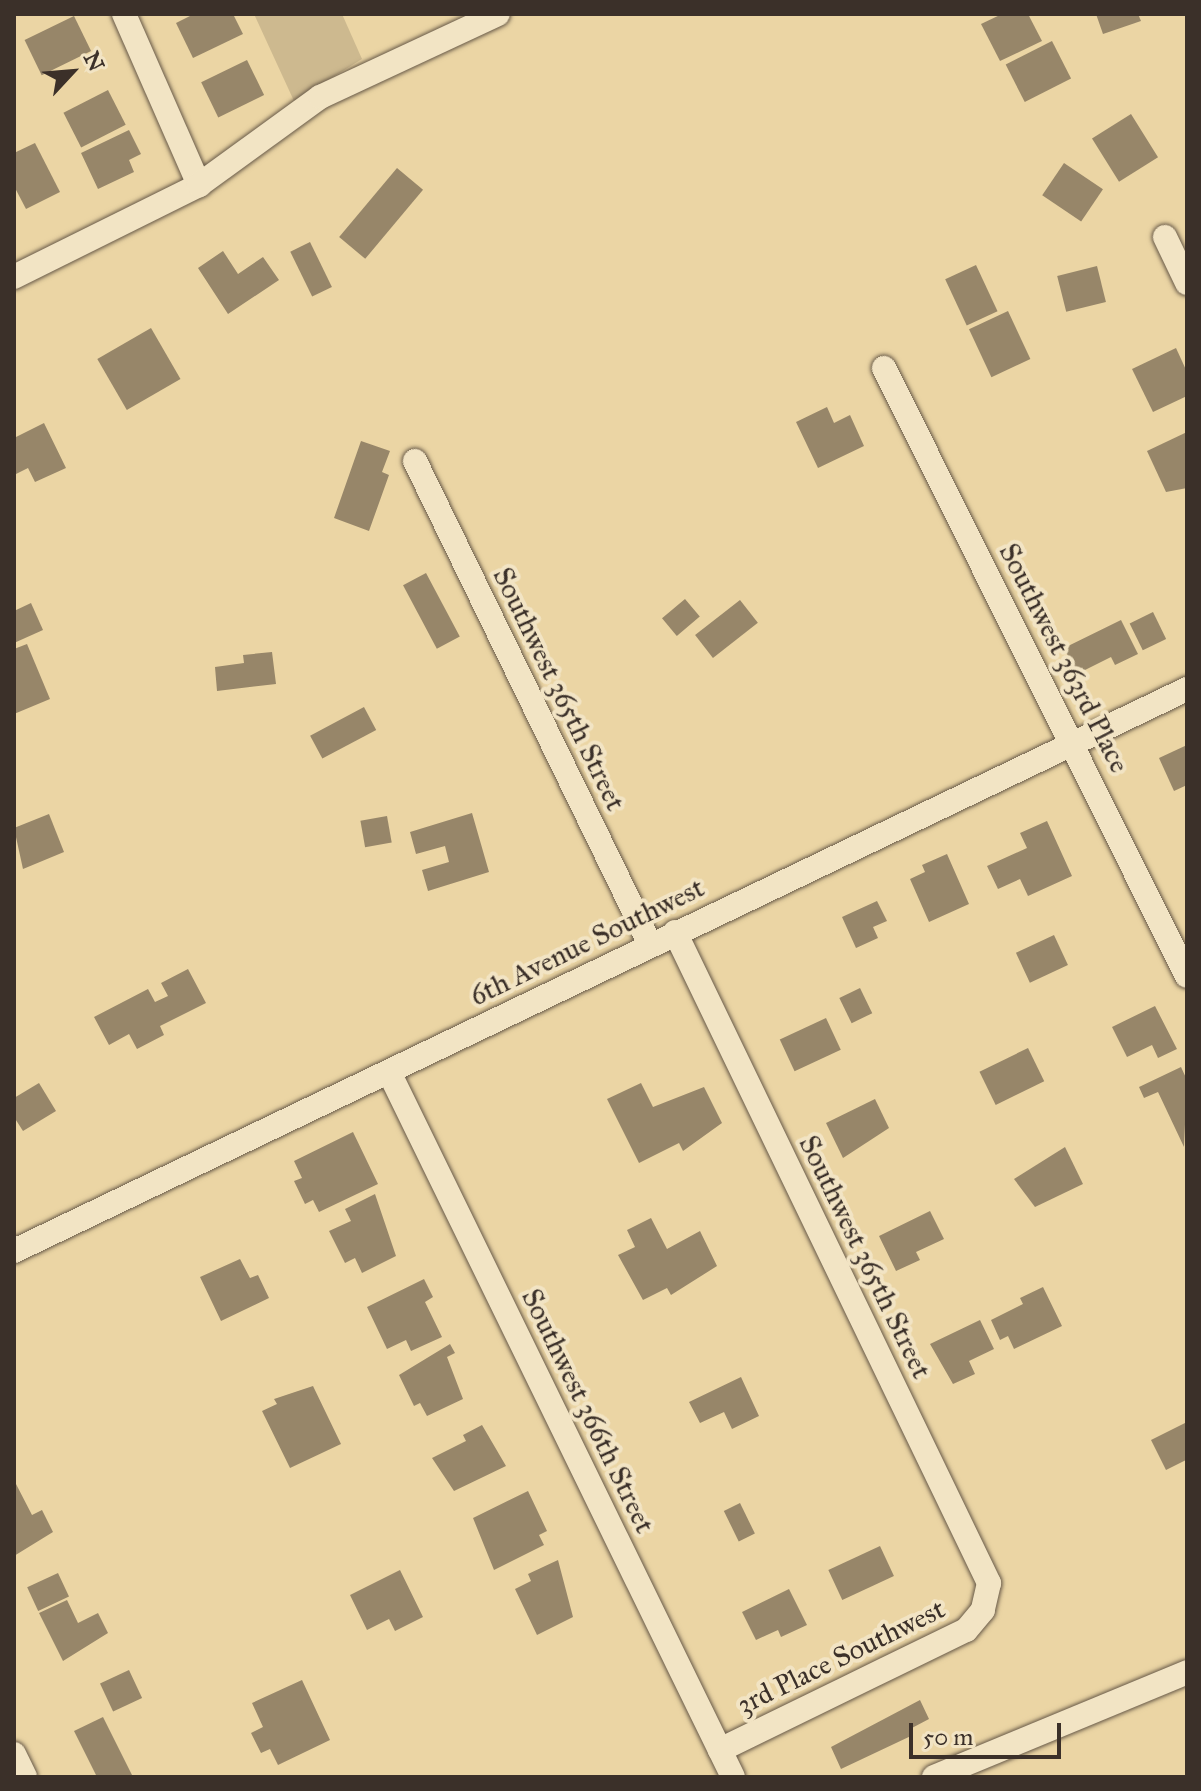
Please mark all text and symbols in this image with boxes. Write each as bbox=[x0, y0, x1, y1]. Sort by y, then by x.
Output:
north arrow bbox=[32, 32, 112, 112]
text: N bbox=[78, 47, 110, 76]
street label: Southwest 363rd Place bbox=[992, 538, 1136, 778]
street label: Southwest 365th Street bbox=[486, 562, 632, 816]
street label: 6th Avenue Southwest bbox=[464, 871, 710, 1013]
street label: Southwest 365th Street bbox=[792, 1130, 938, 1384]
street label: Southwest 366th Street bbox=[514, 1283, 662, 1539]
street label: 3rd Place Southwest bbox=[732, 1592, 950, 1722]
scale bar bbox=[913, 1707, 1065, 1757]
text: 50 m bbox=[923, 1722, 973, 1752]

